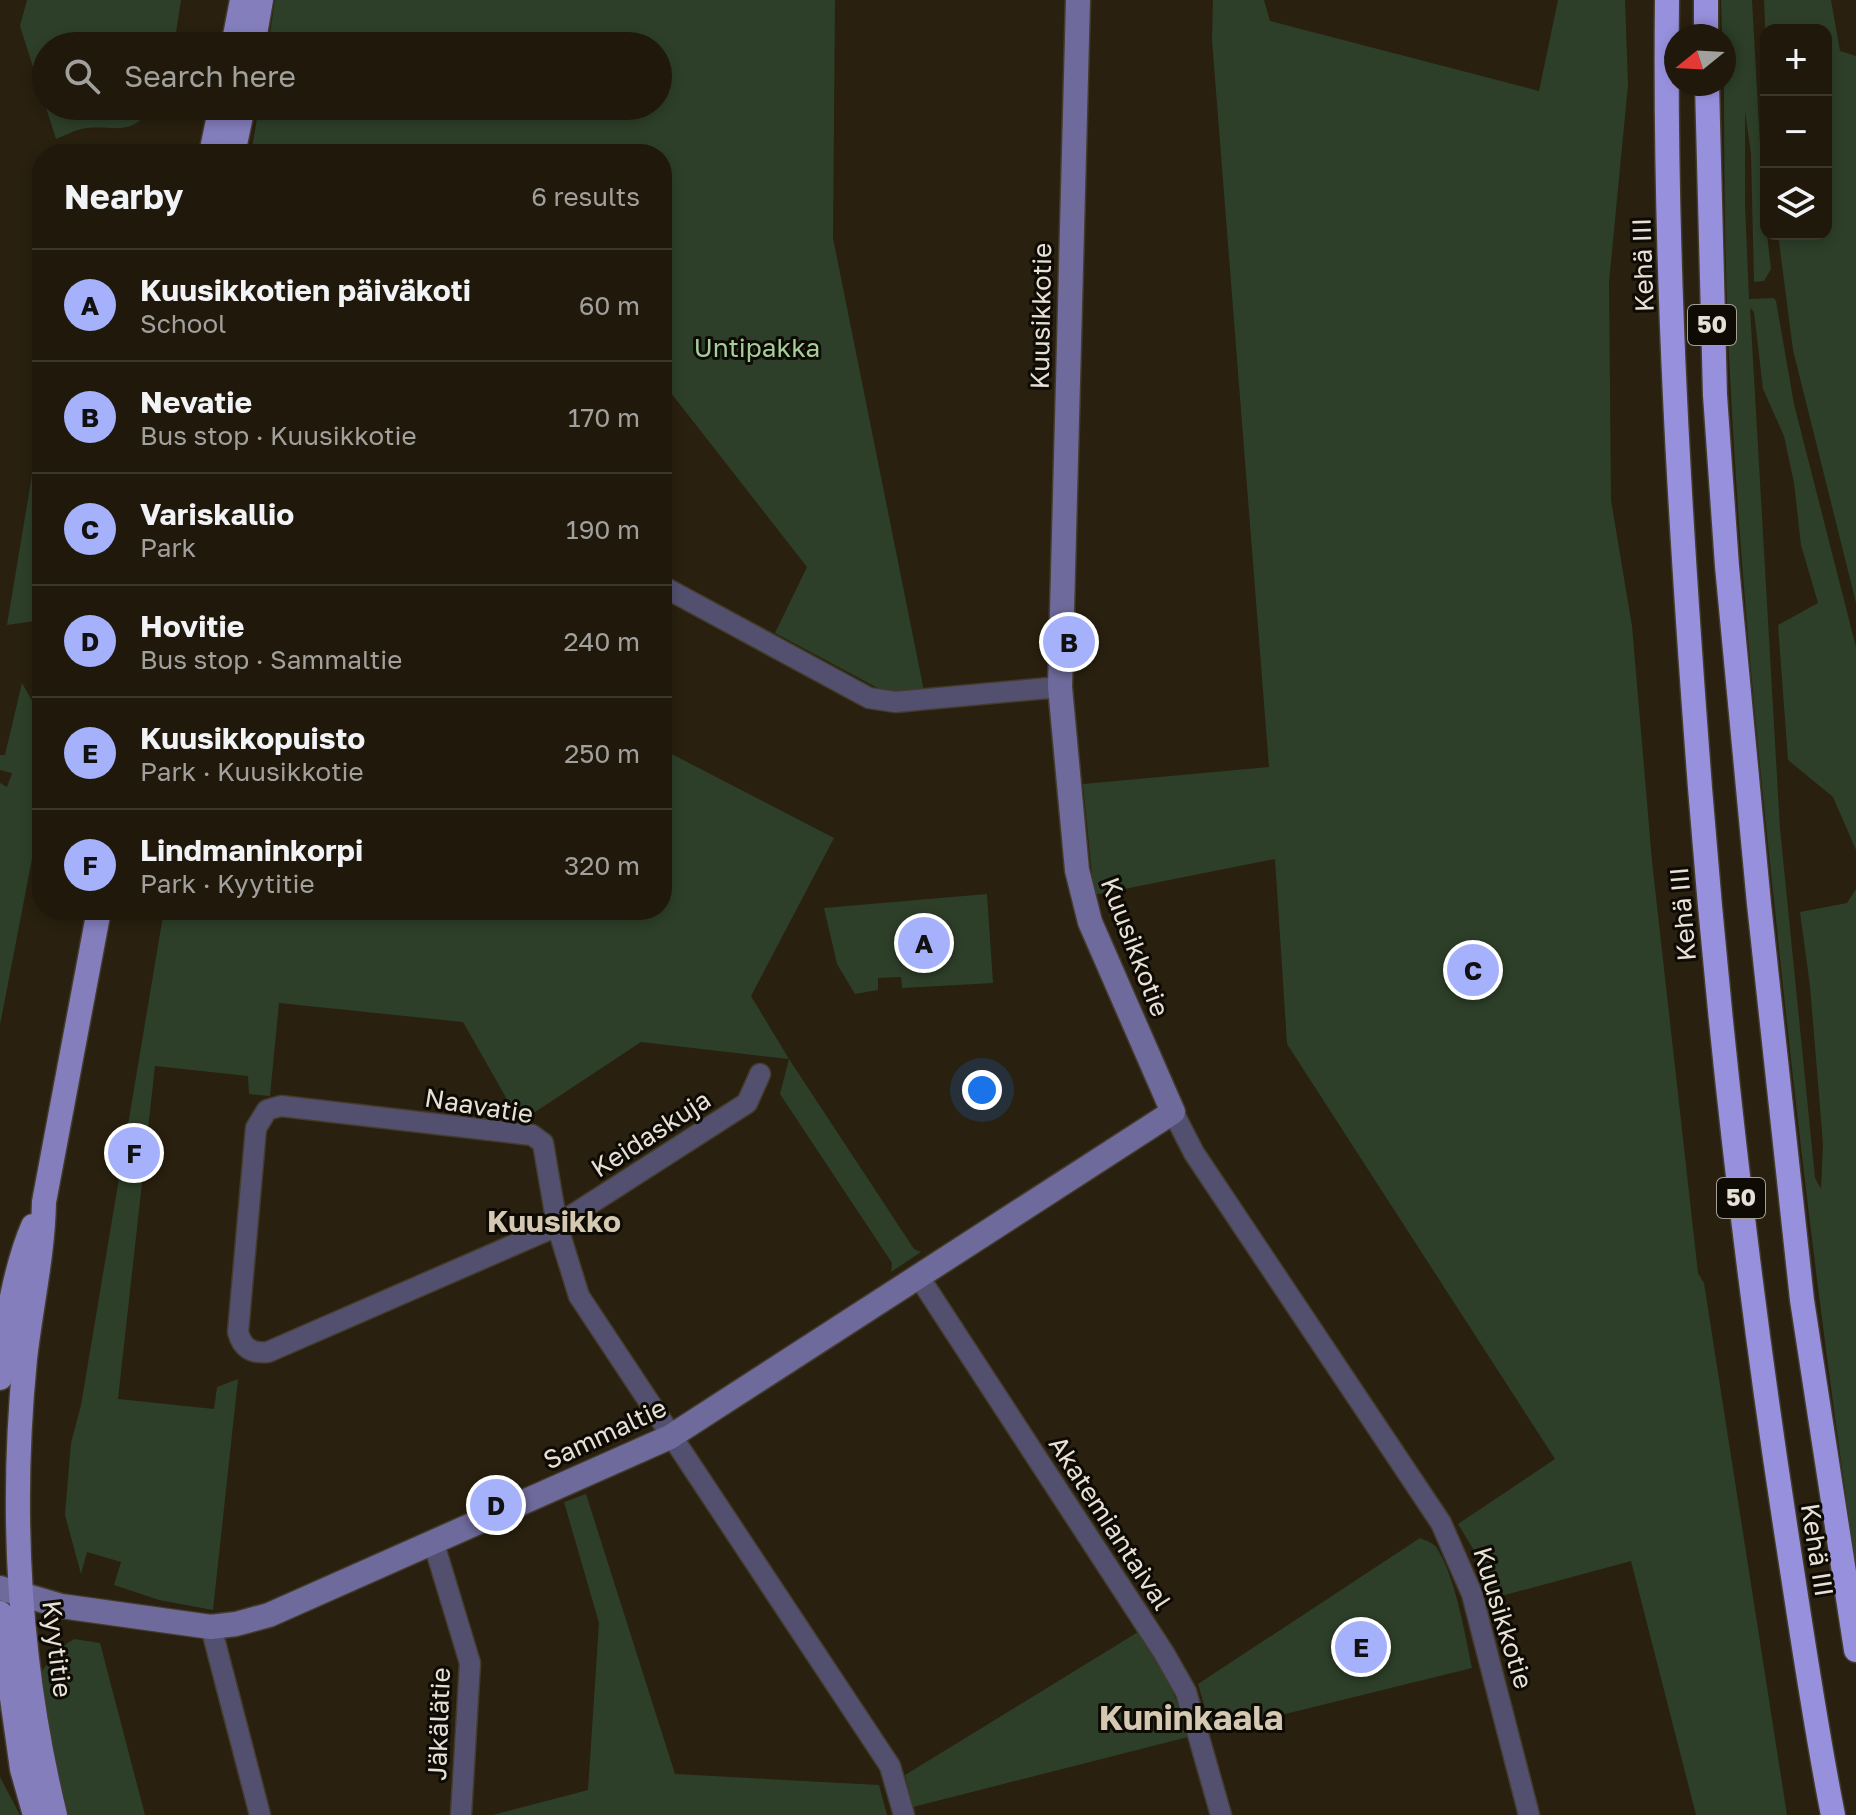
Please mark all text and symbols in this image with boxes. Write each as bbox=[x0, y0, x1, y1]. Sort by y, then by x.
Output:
north arrow bbox=[1664, 24, 1736, 96]
map controls bbox=[1760, 24, 1832, 240]
button: + bbox=[1760, 24, 1832, 96]
search box bbox=[32, 32, 672, 120]
icon: search bbox=[60, 54, 104, 98]
text: Search here bbox=[124, 58, 296, 94]
button: − bbox=[1760, 96, 1832, 168]
button: layers bbox=[1760, 168, 1832, 240]
text: Nearby bbox=[64, 176, 184, 216]
text: 6 results bbox=[531, 181, 640, 212]
street label: Kehä III bbox=[1625, 217, 1660, 313]
street label: Kuusikkotie bbox=[1024, 242, 1057, 390]
text: Kuusikkotien päiväkoti bbox=[140, 272, 471, 308]
text: A bbox=[81, 290, 99, 321]
text: 60 m bbox=[579, 290, 640, 321]
road number: 50 bbox=[1688, 305, 1736, 345]
text: School bbox=[140, 308, 226, 339]
park label: Untipakka bbox=[694, 332, 820, 363]
text: Nevatie bbox=[140, 384, 252, 420]
text: B bbox=[81, 402, 99, 433]
text: 170 m bbox=[568, 402, 640, 433]
text: Bus stop · Kuusikkotie bbox=[140, 420, 417, 451]
text: Variskallio bbox=[140, 496, 294, 532]
text: C bbox=[81, 514, 99, 545]
text: 190 m bbox=[566, 514, 640, 545]
text: Park bbox=[140, 532, 196, 563]
text: Hovitie bbox=[140, 608, 244, 644]
pin: B bbox=[1043, 612, 1095, 672]
text: D bbox=[81, 626, 99, 657]
text: 240 m bbox=[563, 626, 640, 657]
text: Bus stop · Sammaltie bbox=[140, 644, 402, 675]
text: Kuusikkopuisto bbox=[140, 720, 365, 756]
text: E bbox=[82, 738, 98, 769]
text: 250 m bbox=[564, 738, 640, 769]
text: Park · Kuusikkotie bbox=[140, 756, 364, 787]
text: Lindmaninkorpi bbox=[140, 832, 363, 868]
text: F bbox=[82, 850, 98, 881]
text: 320 m bbox=[564, 850, 640, 881]
street label: Kehä III bbox=[1663, 866, 1702, 962]
text: Park · Kyytitie bbox=[140, 868, 315, 899]
street label: Kuusikkotie bbox=[1095, 873, 1176, 1021]
pin: A bbox=[898, 913, 950, 973]
pin: C bbox=[1447, 940, 1499, 1000]
your location bbox=[962, 1070, 1002, 1110]
street label: Naavatie bbox=[423, 1082, 535, 1129]
street label: Keidaskuja bbox=[585, 1084, 716, 1184]
pin: F bbox=[108, 1123, 160, 1183]
road number: 50 bbox=[1717, 1178, 1765, 1218]
district label: Kuusikko bbox=[487, 1203, 621, 1239]
street label: Sammaltie bbox=[538, 1392, 671, 1476]
street label: Akatemiantaival bbox=[1043, 1430, 1178, 1615]
pin: D bbox=[470, 1475, 522, 1535]
street label: Kehä III bbox=[1795, 1501, 1840, 1599]
street label: Kuusikkotie bbox=[1467, 1543, 1540, 1692]
street label: Kyytitie bbox=[36, 1599, 79, 1699]
pin: E bbox=[1335, 1617, 1387, 1677]
street label: Jäkälätie bbox=[421, 1667, 456, 1781]
district label: Kuninkaala bbox=[1099, 1697, 1283, 1737]

